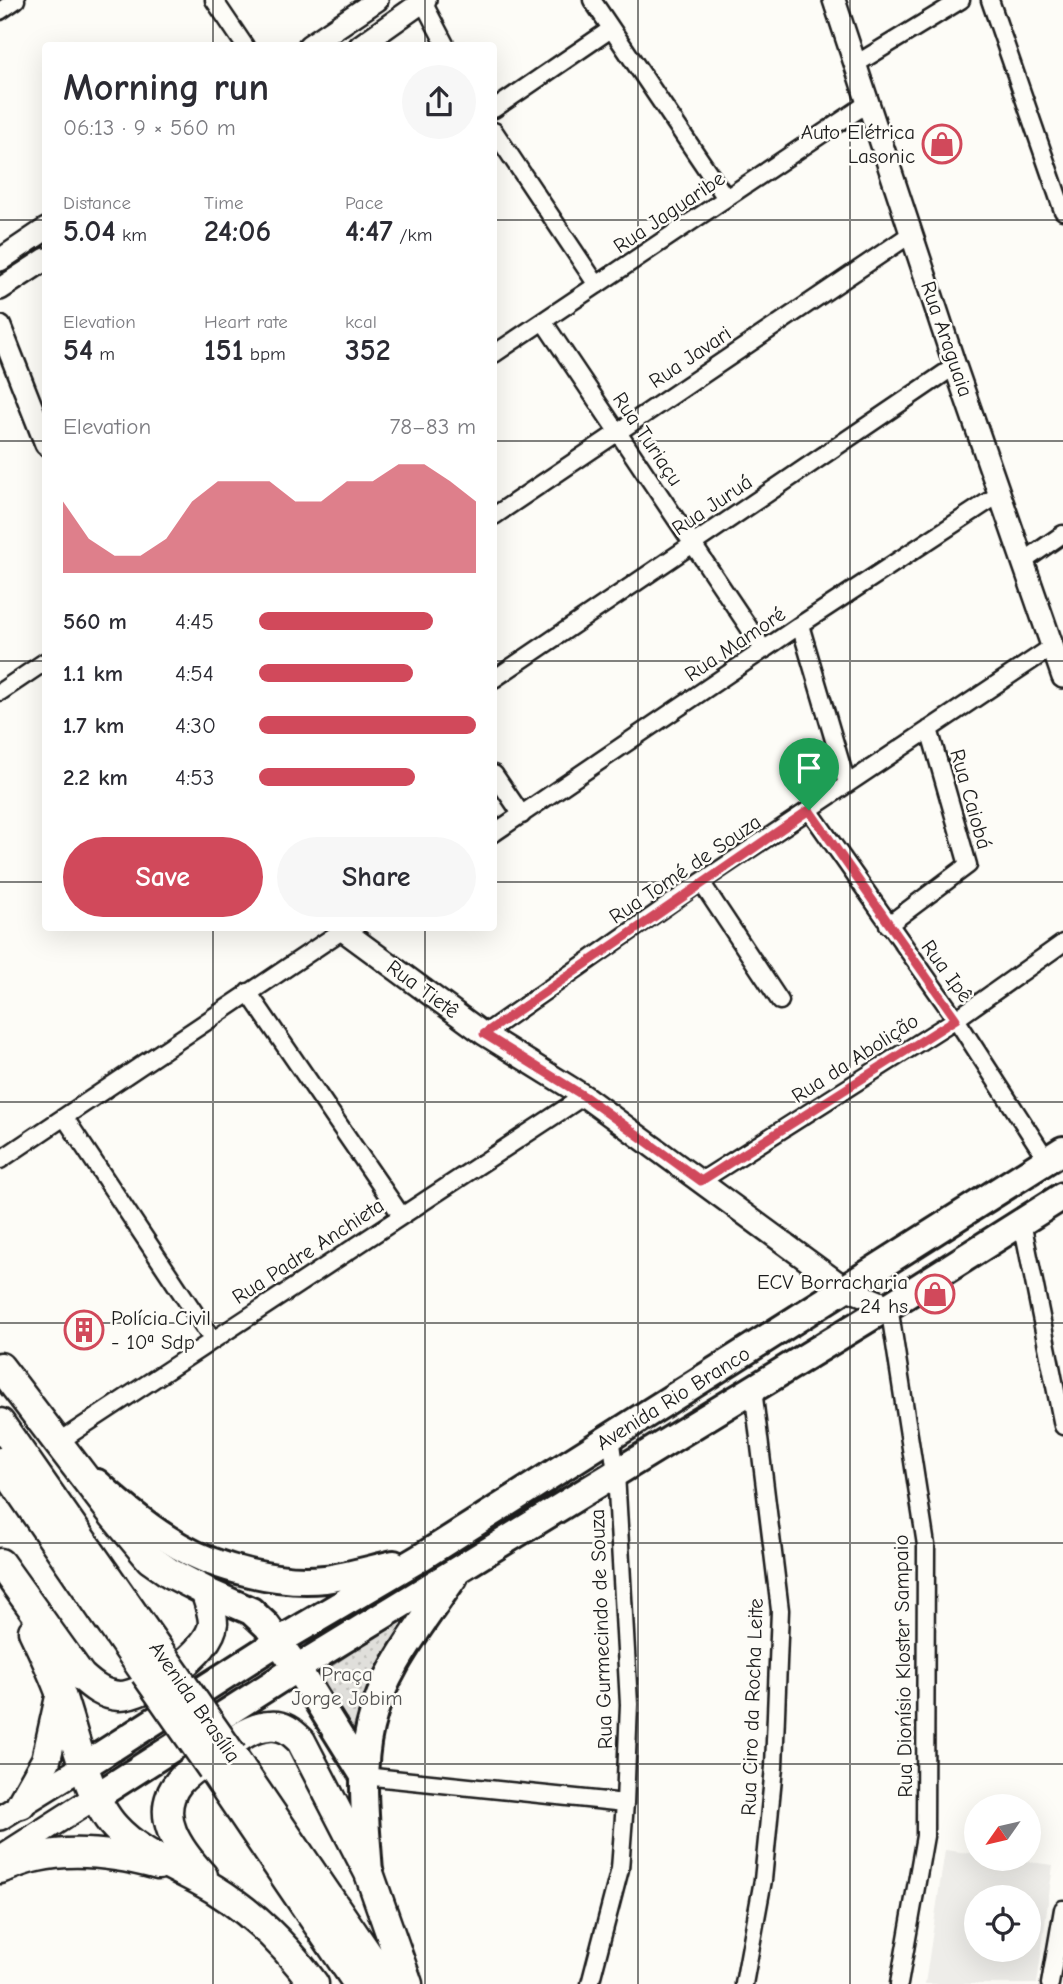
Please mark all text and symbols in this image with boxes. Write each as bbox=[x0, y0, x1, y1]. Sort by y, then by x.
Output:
button: share bbox=[402, 65, 476, 139]
text: Morning run bbox=[63, 66, 269, 110]
text: 06:13 · 9 × 560 m bbox=[63, 114, 236, 141]
place label: Auto Elétrica Lasonic bbox=[801, 120, 915, 168]
shop icon: Auto Elétrica Lasonic bbox=[921, 123, 963, 165]
street label: Rua Jaguaribe bbox=[609, 166, 729, 258]
text: Distance bbox=[63, 192, 131, 214]
text: Time bbox=[204, 192, 243, 214]
text: Pace bbox=[345, 192, 383, 214]
text: 5.04 bbox=[63, 214, 116, 249]
text: 24:06 bbox=[204, 214, 271, 249]
text: 4:47 bbox=[345, 214, 393, 249]
text: km bbox=[116, 224, 147, 246]
text: /km bbox=[393, 224, 432, 246]
street label: Rua Araguaia bbox=[916, 278, 978, 400]
text: Elevation bbox=[63, 311, 136, 333]
text: Heart rate bbox=[204, 311, 288, 333]
text: kcal bbox=[345, 311, 377, 333]
street label: Rua Javari bbox=[644, 321, 736, 393]
text: 54 bbox=[63, 333, 93, 368]
text: 151 bbox=[204, 333, 244, 368]
text: 352 bbox=[345, 333, 391, 368]
text: m bbox=[93, 343, 115, 365]
text: bpm bbox=[244, 343, 286, 365]
street label: Rua Turiaçu bbox=[608, 388, 688, 490]
text: Elevation bbox=[63, 413, 151, 440]
text: 78–83 m bbox=[389, 413, 476, 440]
street label: Rua Juruá bbox=[667, 470, 757, 540]
street label: Rua Mamoré bbox=[680, 602, 790, 686]
text: 560 m bbox=[63, 608, 127, 635]
text: 4:45 bbox=[175, 608, 214, 635]
text: 1.1 km bbox=[63, 660, 123, 687]
text: 4:54 bbox=[175, 660, 214, 687]
text: 1.7 km bbox=[63, 712, 124, 739]
text: 4:30 bbox=[175, 712, 216, 739]
pin bbox=[779, 738, 839, 810]
street label: Rua Caiobá bbox=[945, 746, 997, 852]
icon: arrive bbox=[790, 749, 828, 787]
text: 2.2 km bbox=[63, 764, 128, 791]
text: 4:53 bbox=[175, 764, 214, 791]
street label: Rua Tomé de Souza bbox=[605, 809, 765, 929]
button: Save bbox=[63, 837, 263, 917]
button: Share bbox=[277, 837, 476, 917]
street label: Rua Ipê bbox=[916, 935, 978, 1007]
street label: Rua Tietê bbox=[382, 955, 464, 1023]
street label: Rua da Abolição bbox=[787, 1008, 923, 1108]
street label: Rua Padre Anchieta bbox=[228, 1193, 388, 1309]
place label: ECV Borracharia 24 hs bbox=[757, 1270, 908, 1318]
shop icon: ECV Borracharia 24 hs bbox=[914, 1273, 956, 1315]
place label: Polícia Civil - 10ª Sdp bbox=[111, 1306, 211, 1354]
building icon: Polícia Civil - 10ª Sdp bbox=[63, 1309, 105, 1351]
street label: Avenida Rio Branco bbox=[592, 1341, 754, 1455]
street label: Rua Gurmecindo de Souza bbox=[585, 1508, 617, 1750]
street label: Rua Dionísio Kloster Sampaio bbox=[889, 1534, 917, 1798]
street label: Rua Ciro da Rocha Leite bbox=[736, 1598, 768, 1816]
street label: Avenida Brasília bbox=[144, 1637, 246, 1767]
park label: Praça Jorge Jobim bbox=[291, 1662, 403, 1710]
north arrow bbox=[964, 1794, 1041, 1871]
map controls bbox=[964, 1794, 1041, 1962]
button: locate bbox=[964, 1885, 1041, 1962]

